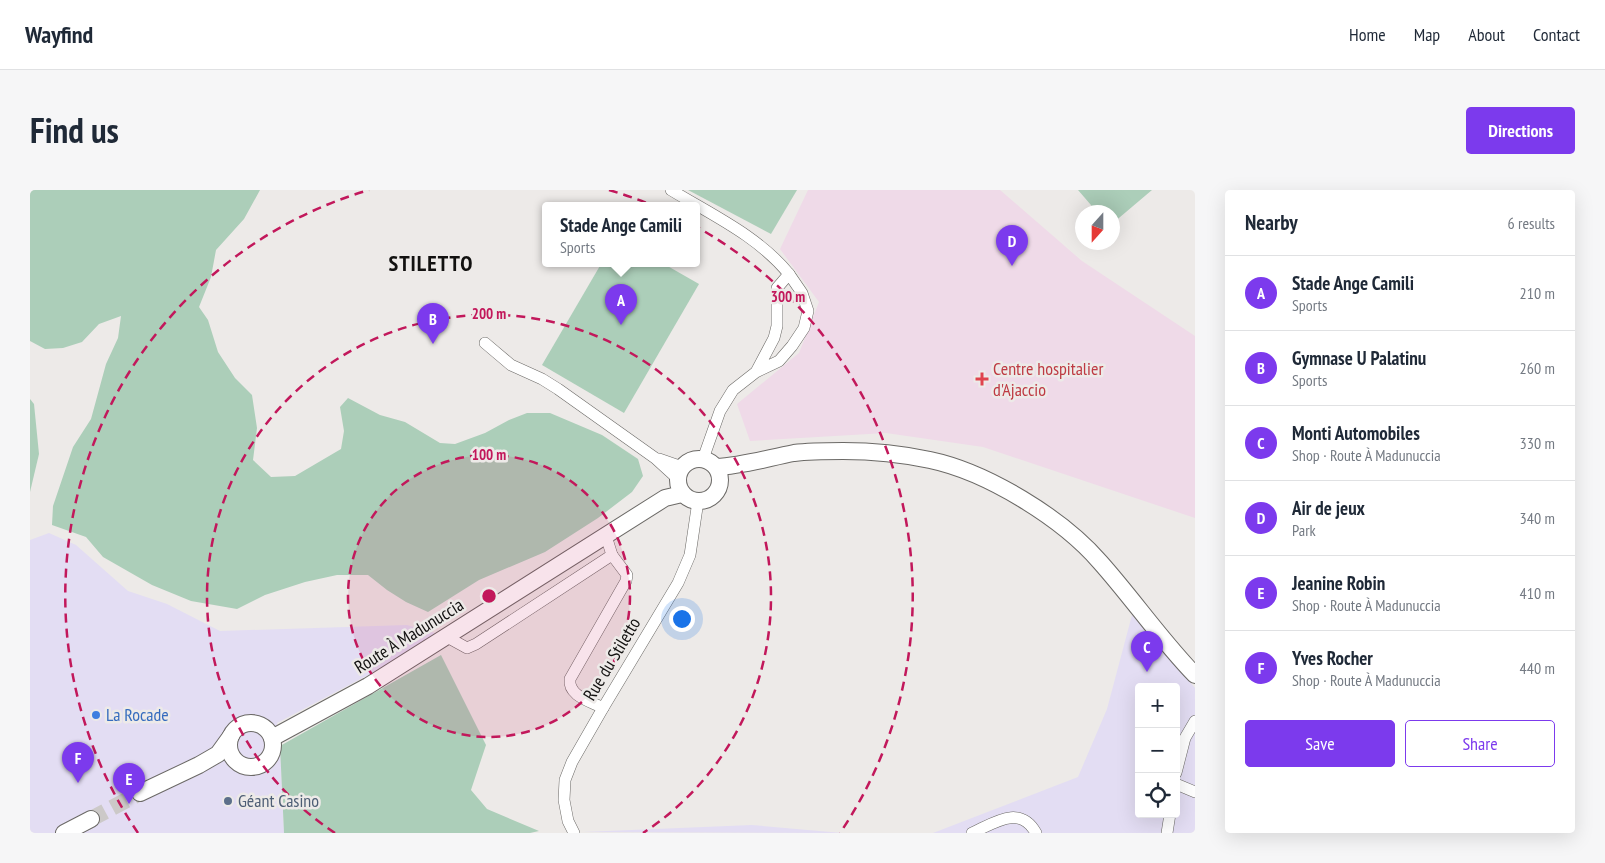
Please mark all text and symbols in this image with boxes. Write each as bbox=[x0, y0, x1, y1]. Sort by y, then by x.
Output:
text: Wayfind bbox=[25, 19, 93, 50]
text: Home bbox=[1349, 23, 1386, 46]
text: Map bbox=[1414, 23, 1440, 46]
text: About bbox=[1468, 23, 1505, 46]
text: Contact bbox=[1533, 23, 1580, 46]
text: Find us bbox=[30, 107, 119, 153]
button: Directions bbox=[1466, 107, 1575, 154]
popup bbox=[542, 202, 700, 267]
north arrow bbox=[1075, 205, 1120, 250]
text: Nearby bbox=[1245, 209, 1298, 236]
text: Stade Ange Camili bbox=[560, 213, 682, 237]
text: 6 results bbox=[1508, 213, 1555, 233]
pin: D bbox=[996, 225, 1028, 266]
text: Sports bbox=[560, 237, 595, 257]
district label: STILETTO bbox=[389, 249, 473, 277]
text: Stade Ange Camili bbox=[1292, 271, 1414, 295]
text: A bbox=[1257, 283, 1265, 303]
text: 210 m bbox=[1520, 283, 1555, 303]
pin: A bbox=[605, 284, 637, 325]
text: 300 m bbox=[771, 287, 805, 306]
text: Sports bbox=[1292, 295, 1327, 315]
pin: B bbox=[417, 303, 449, 344]
text: 200 m bbox=[472, 304, 506, 323]
text: Gymnase U Palatinu bbox=[1292, 346, 1426, 370]
place label: Centre hospitalier d'Ajaccio bbox=[993, 357, 1103, 401]
text: B bbox=[1257, 358, 1265, 378]
text: 260 m bbox=[1520, 358, 1555, 378]
text: Sports bbox=[1292, 370, 1327, 390]
marker: Centre hospitalier d'Ajaccio bbox=[975, 372, 989, 386]
text: Monti Automobiles bbox=[1292, 421, 1420, 445]
text: C bbox=[1257, 433, 1265, 453]
text: 330 m bbox=[1520, 433, 1555, 453]
text: 100 m bbox=[472, 445, 506, 464]
text: Shop · Route À Madunuccia bbox=[1292, 445, 1441, 465]
text: Air de jeux bbox=[1292, 496, 1365, 520]
text: D bbox=[1257, 508, 1265, 528]
text: 340 m bbox=[1520, 508, 1555, 528]
text: Park bbox=[1292, 520, 1316, 540]
text: Jeanine Robin bbox=[1292, 571, 1385, 595]
text: E bbox=[1258, 583, 1264, 603]
text: 410 m bbox=[1520, 583, 1555, 603]
centre of rings bbox=[480, 587, 498, 605]
street label: Route À Madunuccia bbox=[350, 593, 468, 678]
text: Shop · Route À Madunuccia bbox=[1292, 595, 1441, 615]
your location bbox=[669, 606, 695, 632]
street label: Rue du Stiletto bbox=[578, 613, 645, 704]
pin: C bbox=[1131, 631, 1163, 672]
text: Yves Rocher bbox=[1292, 646, 1373, 670]
text: F bbox=[1258, 658, 1264, 678]
text: 440 m bbox=[1520, 658, 1555, 678]
text: Shop · Route À Madunuccia bbox=[1292, 670, 1441, 690]
map controls bbox=[1135, 683, 1180, 818]
button: + bbox=[1135, 683, 1180, 728]
place label: La Rocade bbox=[106, 703, 169, 726]
marker: La Rocade bbox=[90, 709, 102, 721]
button: Save bbox=[1245, 720, 1395, 767]
button: Share bbox=[1405, 720, 1555, 767]
button: − bbox=[1135, 728, 1180, 773]
pin: F bbox=[62, 742, 94, 783]
pin: E bbox=[113, 763, 145, 804]
button: locate bbox=[1135, 773, 1180, 818]
place label: Géant Casino bbox=[238, 789, 319, 812]
marker: Géant Casino bbox=[222, 795, 234, 807]

